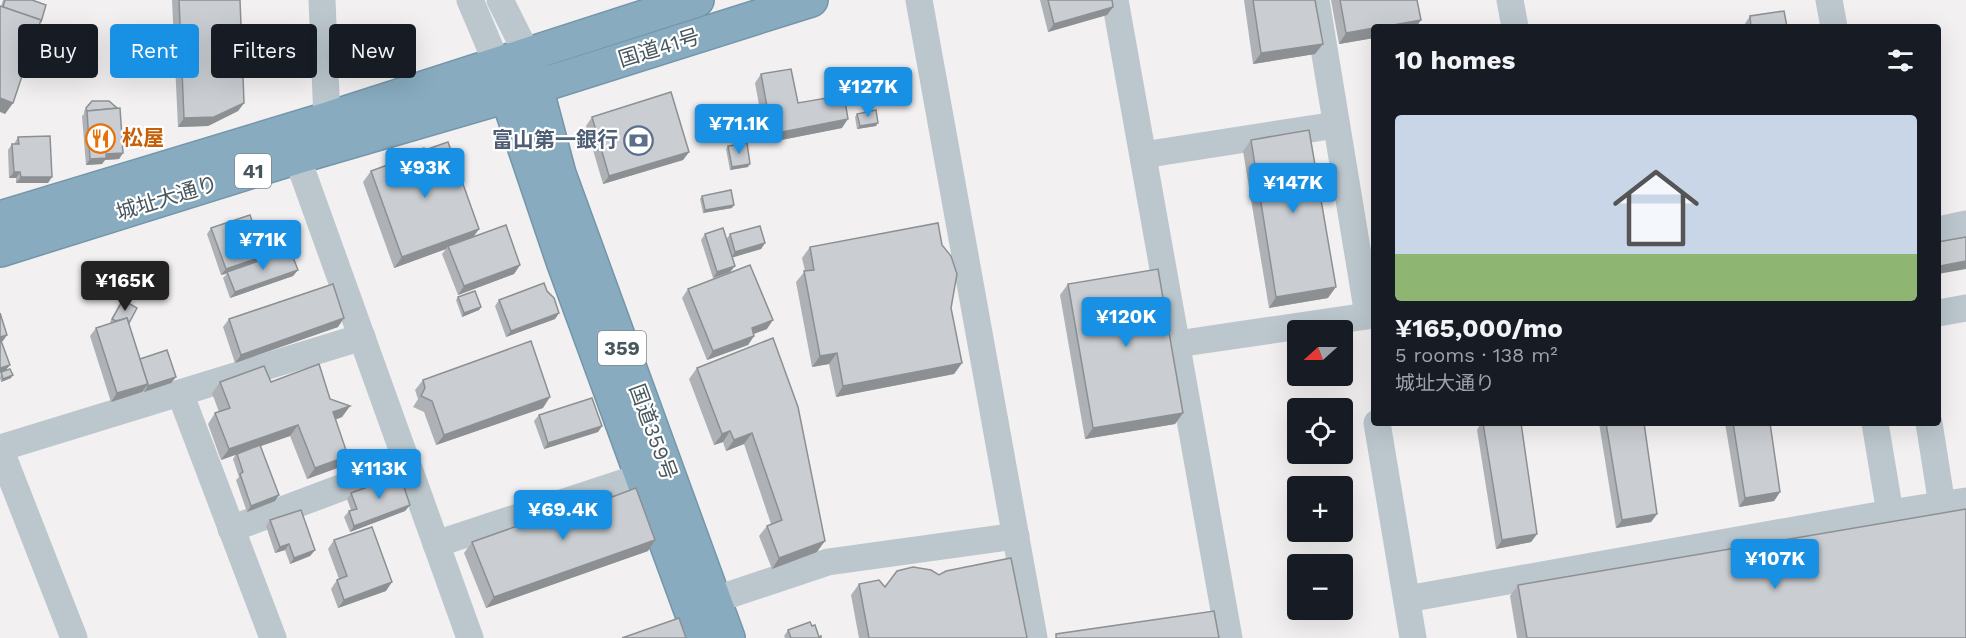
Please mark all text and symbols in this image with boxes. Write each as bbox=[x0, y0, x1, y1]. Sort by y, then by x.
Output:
street label: 国道41号 bbox=[615, 23, 703, 72]
chip: Buy bbox=[18, 24, 98, 78]
chip: Rent bbox=[110, 24, 199, 78]
chip: Filters bbox=[211, 24, 317, 78]
chip: New bbox=[329, 24, 416, 78]
icon: filters bbox=[1884, 44, 1917, 77]
text: 10 homes bbox=[1395, 45, 1515, 75]
pin: ¥127K bbox=[826, 67, 910, 118]
text: ¥127K bbox=[838, 74, 898, 98]
pin: ¥71.1K bbox=[690, 104, 788, 155]
text: ¥71.1K bbox=[709, 111, 769, 135]
restaurant icon: 松屋 bbox=[85, 122, 117, 154]
bank icon: 富山第一銀行 bbox=[623, 124, 655, 156]
place label: 松屋 bbox=[122, 125, 164, 150]
place label: 富山第一銀行 bbox=[492, 127, 618, 152]
pin: ¥93K bbox=[389, 148, 461, 199]
road number: 41 bbox=[235, 154, 271, 188]
icon: home bbox=[1602, 154, 1710, 262]
text: ¥93K bbox=[399, 155, 451, 179]
pin: ¥147K bbox=[1251, 163, 1335, 214]
street label: 城址大通り bbox=[113, 170, 221, 225]
text: ¥147K bbox=[1263, 170, 1323, 194]
pin: ¥71K bbox=[227, 220, 299, 271]
text: ¥71K bbox=[239, 227, 287, 251]
pin: ¥165K bbox=[83, 261, 167, 312]
text: ¥165K bbox=[95, 268, 155, 292]
pin: ¥120K bbox=[1084, 297, 1168, 348]
text: ¥120K bbox=[1096, 304, 1156, 328]
text: ¥165,000/mo bbox=[1395, 313, 1563, 343]
north arrow bbox=[1287, 320, 1353, 386]
map controls bbox=[1287, 320, 1353, 620]
road number: 359 bbox=[598, 331, 646, 365]
text: 5 rooms · 138 m² bbox=[1395, 343, 1558, 367]
text: 城址大通り bbox=[1395, 371, 1495, 395]
street label: 国道359号 bbox=[625, 380, 682, 483]
button: locate bbox=[1287, 398, 1353, 464]
pin: ¥113K bbox=[337, 449, 421, 500]
text: ¥113K bbox=[351, 456, 407, 480]
button: + bbox=[1287, 476, 1353, 542]
pin: ¥69.4K bbox=[514, 490, 612, 541]
text: ¥69.4K bbox=[528, 497, 598, 521]
pin: ¥107K bbox=[1733, 539, 1817, 590]
text: ¥107K bbox=[1745, 546, 1805, 570]
button: − bbox=[1287, 554, 1353, 620]

